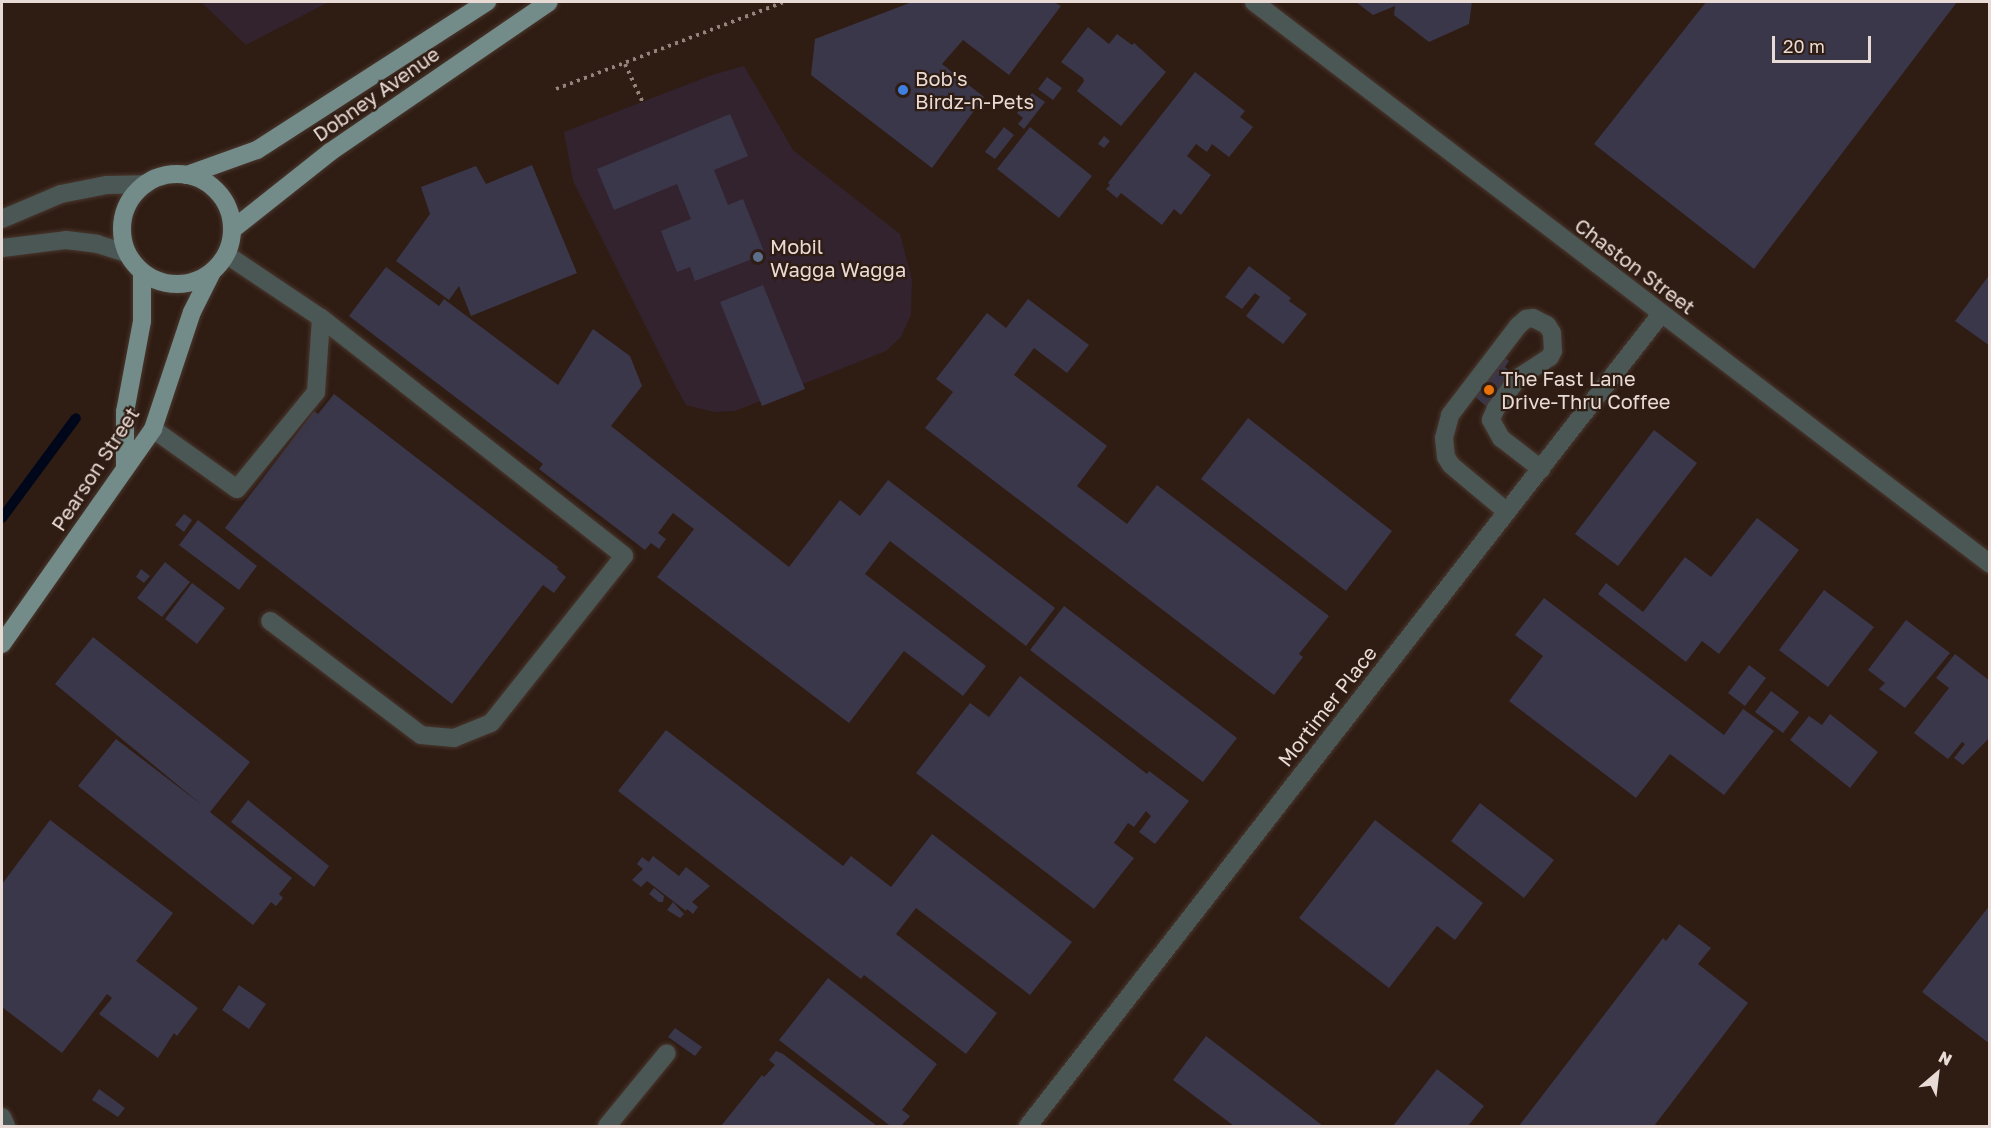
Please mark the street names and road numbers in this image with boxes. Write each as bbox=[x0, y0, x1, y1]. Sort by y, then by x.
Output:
street label: Dobney Avenue bbox=[308, 42, 444, 146]
street label: Chaston Street bbox=[1570, 213, 1700, 319]
street label: Pearson Street bbox=[46, 403, 144, 535]
street label: Mortimer Place bbox=[1273, 641, 1381, 771]

